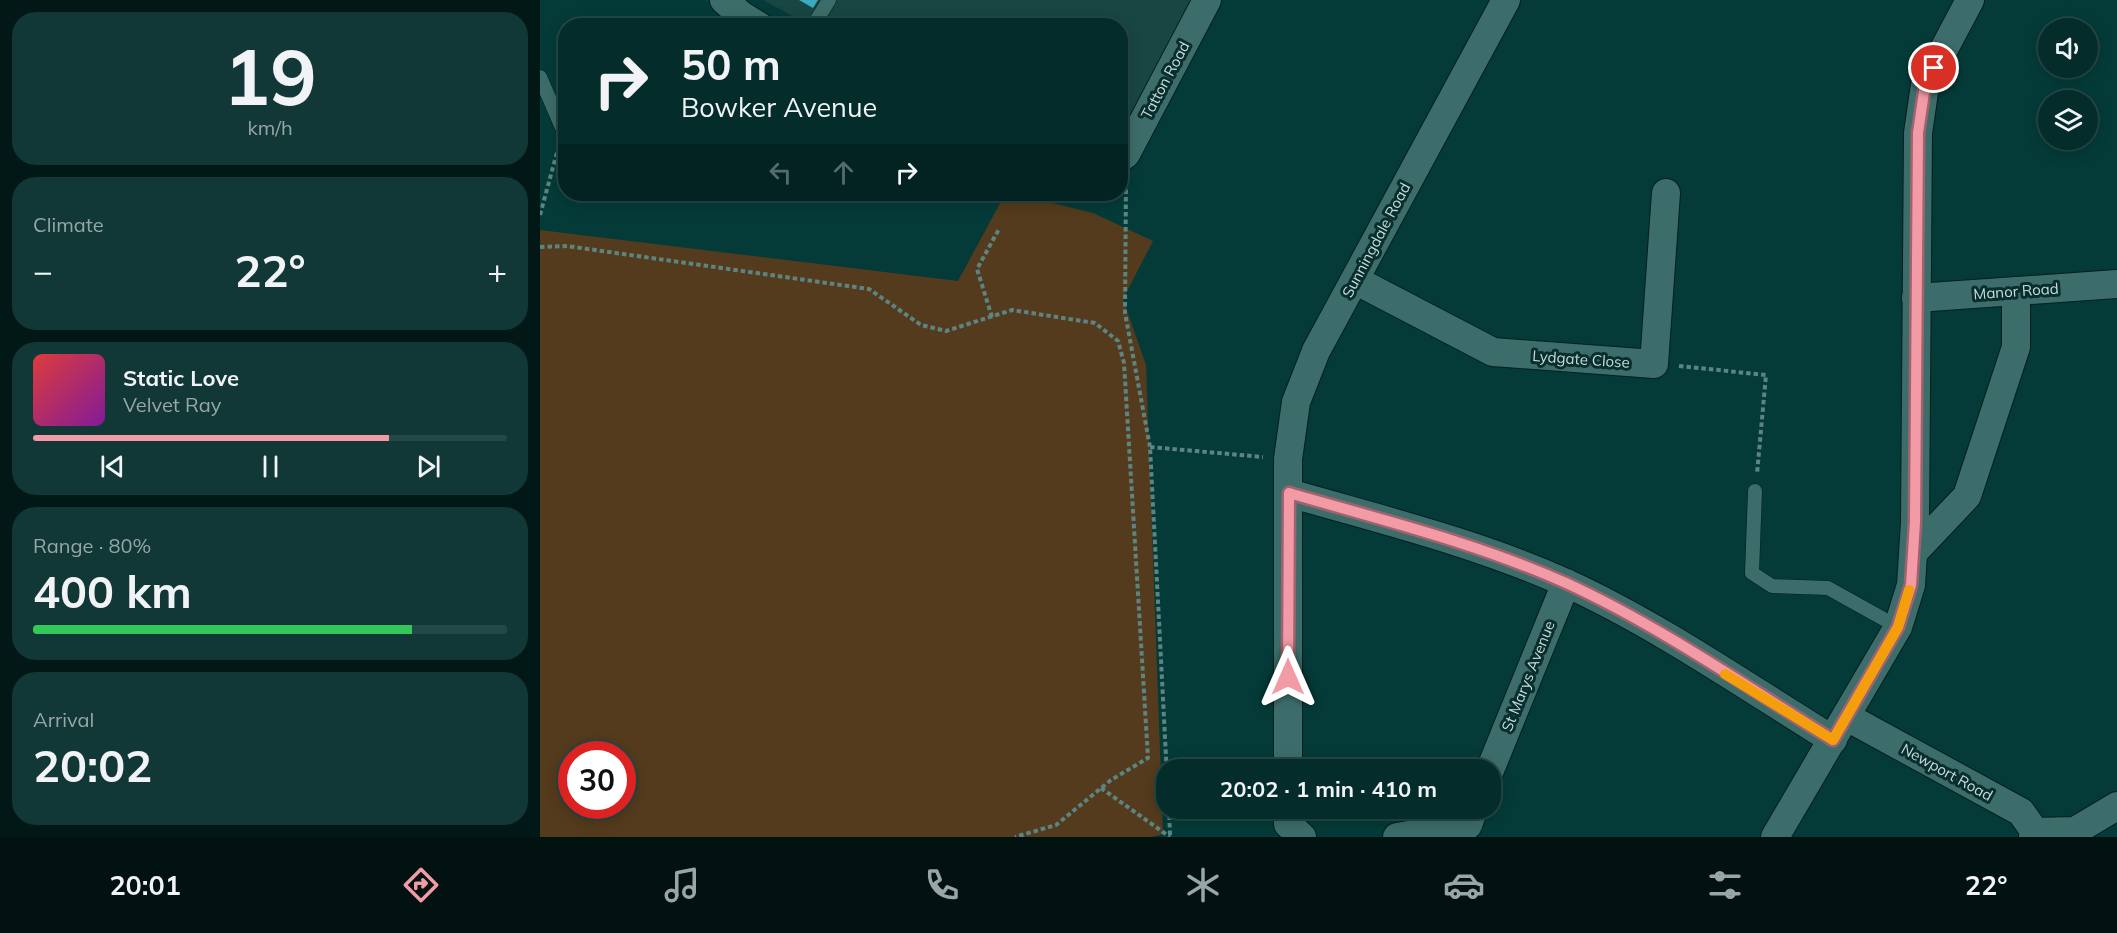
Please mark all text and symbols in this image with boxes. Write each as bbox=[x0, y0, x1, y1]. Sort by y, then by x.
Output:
map controls bbox=[2038, 18, 2098, 150]
button: sound bbox=[2038, 18, 2098, 78]
text: 19 bbox=[223, 27, 317, 125]
text: 50 m bbox=[681, 38, 781, 91]
street label: Tatton Road bbox=[1137, 38, 1193, 122]
icon: right bbox=[582, 42, 660, 120]
pin bbox=[1908, 42, 1959, 93]
icon: arrive bbox=[1917, 51, 1950, 84]
text: Bowker Avenue bbox=[681, 90, 877, 124]
button: layers bbox=[2038, 90, 2098, 150]
text: km/h bbox=[247, 115, 293, 140]
icon: left bbox=[764, 156, 797, 189]
icon: ahead bbox=[827, 156, 860, 189]
icon: right bbox=[890, 156, 923, 189]
street label: Sunningdale Road bbox=[1338, 179, 1414, 301]
text: Climate bbox=[33, 212, 104, 237]
text: 22° bbox=[234, 242, 306, 298]
text: − bbox=[33, 250, 53, 291]
text: + bbox=[487, 250, 507, 291]
street label: Manor Road bbox=[1973, 279, 2059, 303]
street label: Lydgate Close bbox=[1532, 346, 1630, 372]
text: Static Love bbox=[123, 364, 239, 392]
text: Velvet Ray bbox=[123, 392, 221, 417]
icon: previous bbox=[96, 450, 129, 483]
icon: pause bbox=[254, 450, 287, 483]
icon: next bbox=[412, 450, 445, 483]
text: Range · 80% bbox=[33, 533, 151, 558]
text: 400 km bbox=[33, 563, 192, 619]
street label: St Marys Avenue bbox=[1497, 618, 1559, 734]
position arrow bbox=[1256, 645, 1320, 709]
text: Arrival bbox=[33, 707, 94, 732]
text: 20:02 bbox=[33, 737, 152, 793]
street label: Newport Road bbox=[1898, 739, 1996, 805]
speed limit sign: 30 bbox=[558, 741, 636, 819]
text: 20:02 · 1 min · 410 m bbox=[1220, 775, 1437, 803]
icon: directions bbox=[400, 864, 442, 906]
icon: music bbox=[661, 864, 703, 906]
icon: phone bbox=[921, 864, 963, 906]
icon: climate bbox=[1182, 864, 1224, 906]
icon: car bbox=[1443, 864, 1485, 906]
icon: filters bbox=[1704, 864, 1746, 906]
text: 20:01 bbox=[109, 868, 181, 902]
text: 22° bbox=[1965, 868, 2007, 902]

